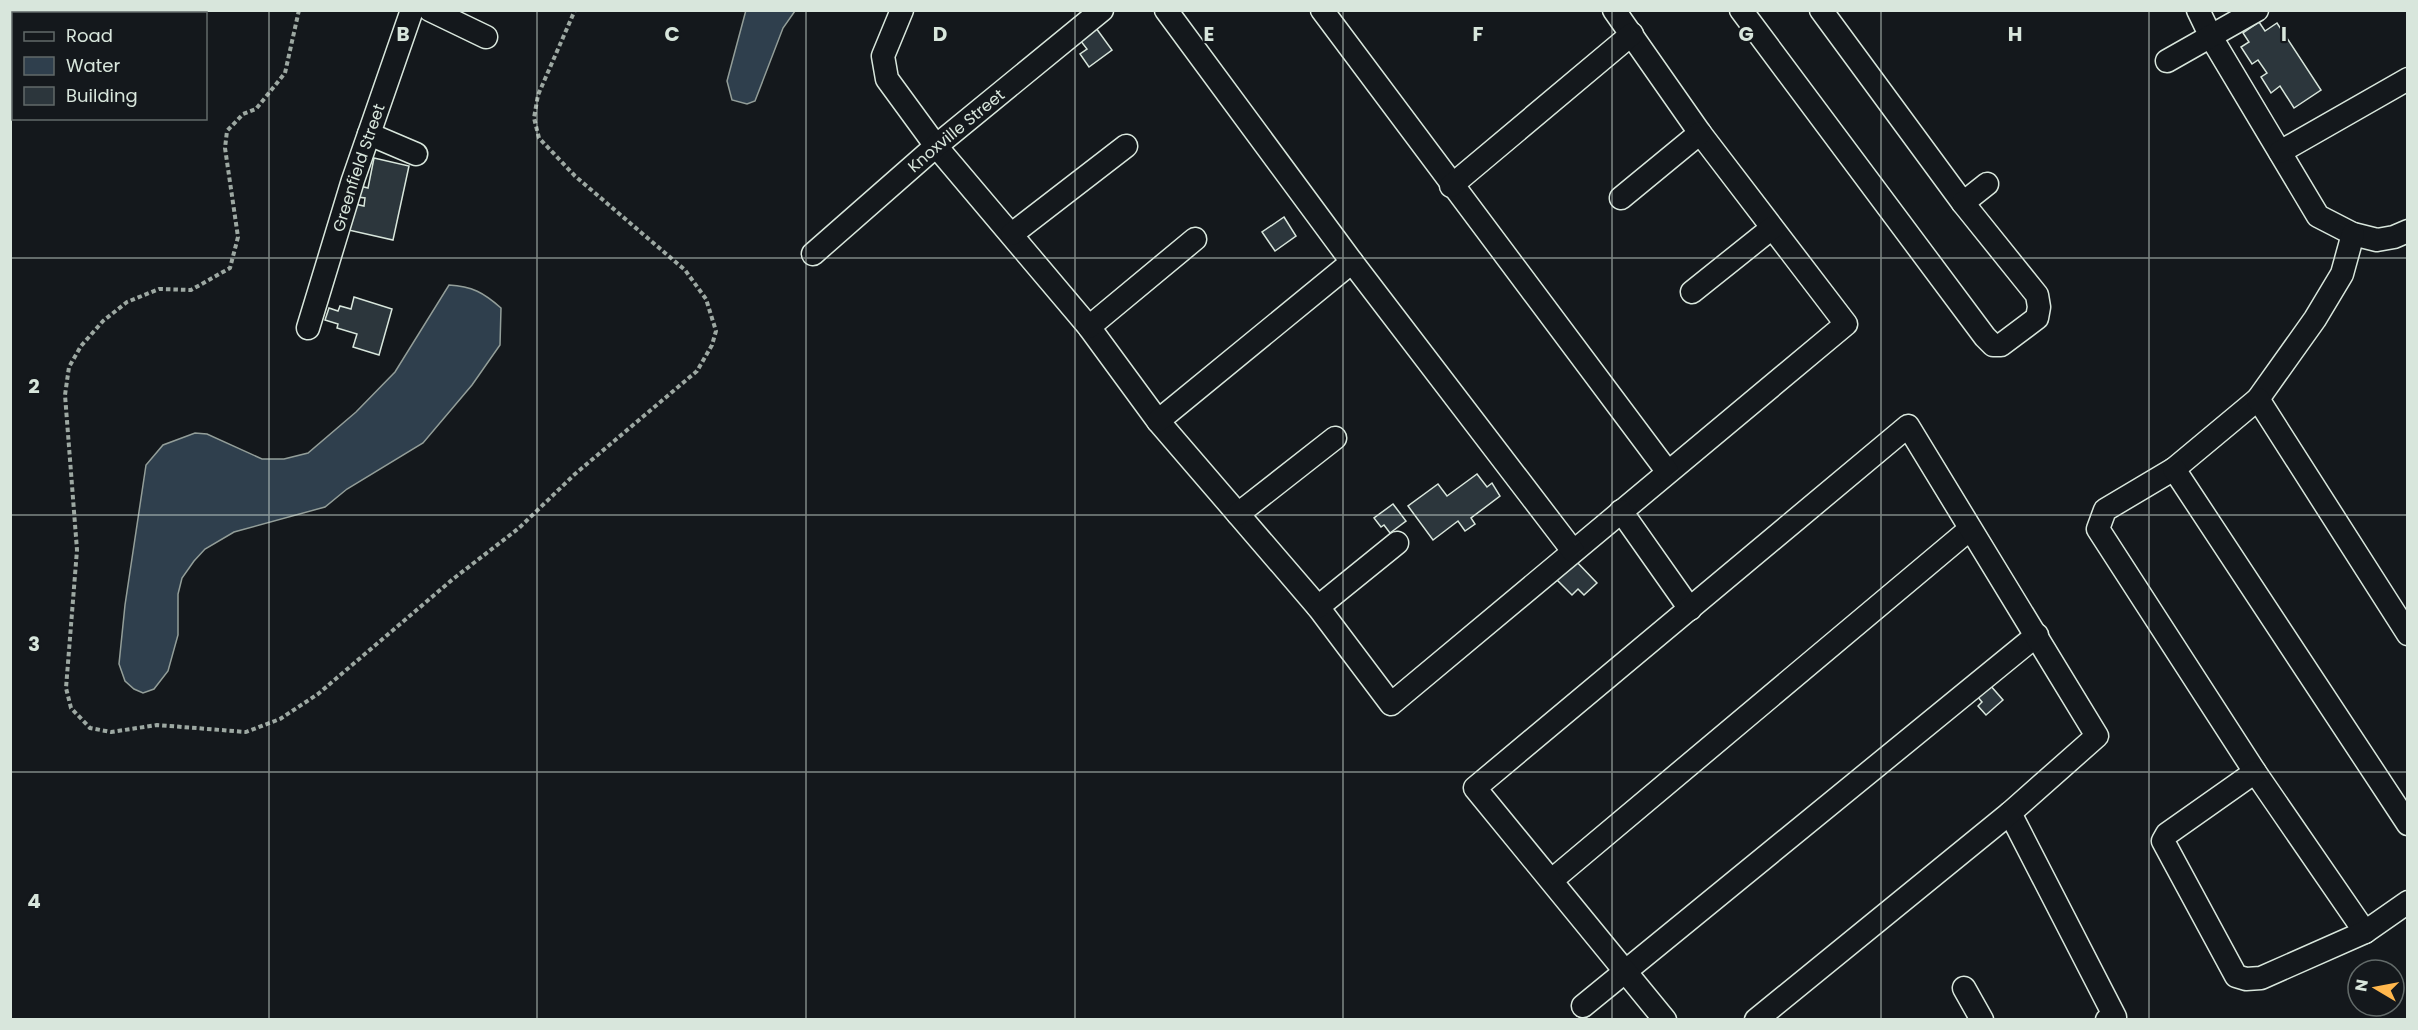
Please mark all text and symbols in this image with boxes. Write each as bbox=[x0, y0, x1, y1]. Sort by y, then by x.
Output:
legend bbox=[12, 12, 207, 120]
text: B bbox=[396, 20, 410, 48]
text: C bbox=[664, 20, 680, 48]
text: D bbox=[933, 20, 947, 48]
text: E bbox=[1204, 20, 1214, 48]
text: F bbox=[1473, 20, 1484, 48]
text: G bbox=[1738, 20, 1754, 48]
text: H bbox=[2008, 20, 2022, 48]
text: I bbox=[2281, 20, 2287, 48]
text: Road bbox=[66, 23, 113, 48]
text: Water bbox=[66, 53, 120, 78]
text: Building bbox=[66, 83, 138, 108]
street label: Knoxville Street bbox=[903, 83, 1010, 178]
street label: Greenfield Street bbox=[327, 101, 391, 235]
text: 2 bbox=[28, 372, 40, 400]
text: 3 bbox=[28, 630, 40, 658]
text: 4 bbox=[27, 887, 41, 915]
north arrow bbox=[2346, 958, 2406, 1018]
text: N bbox=[2349, 978, 2374, 993]

